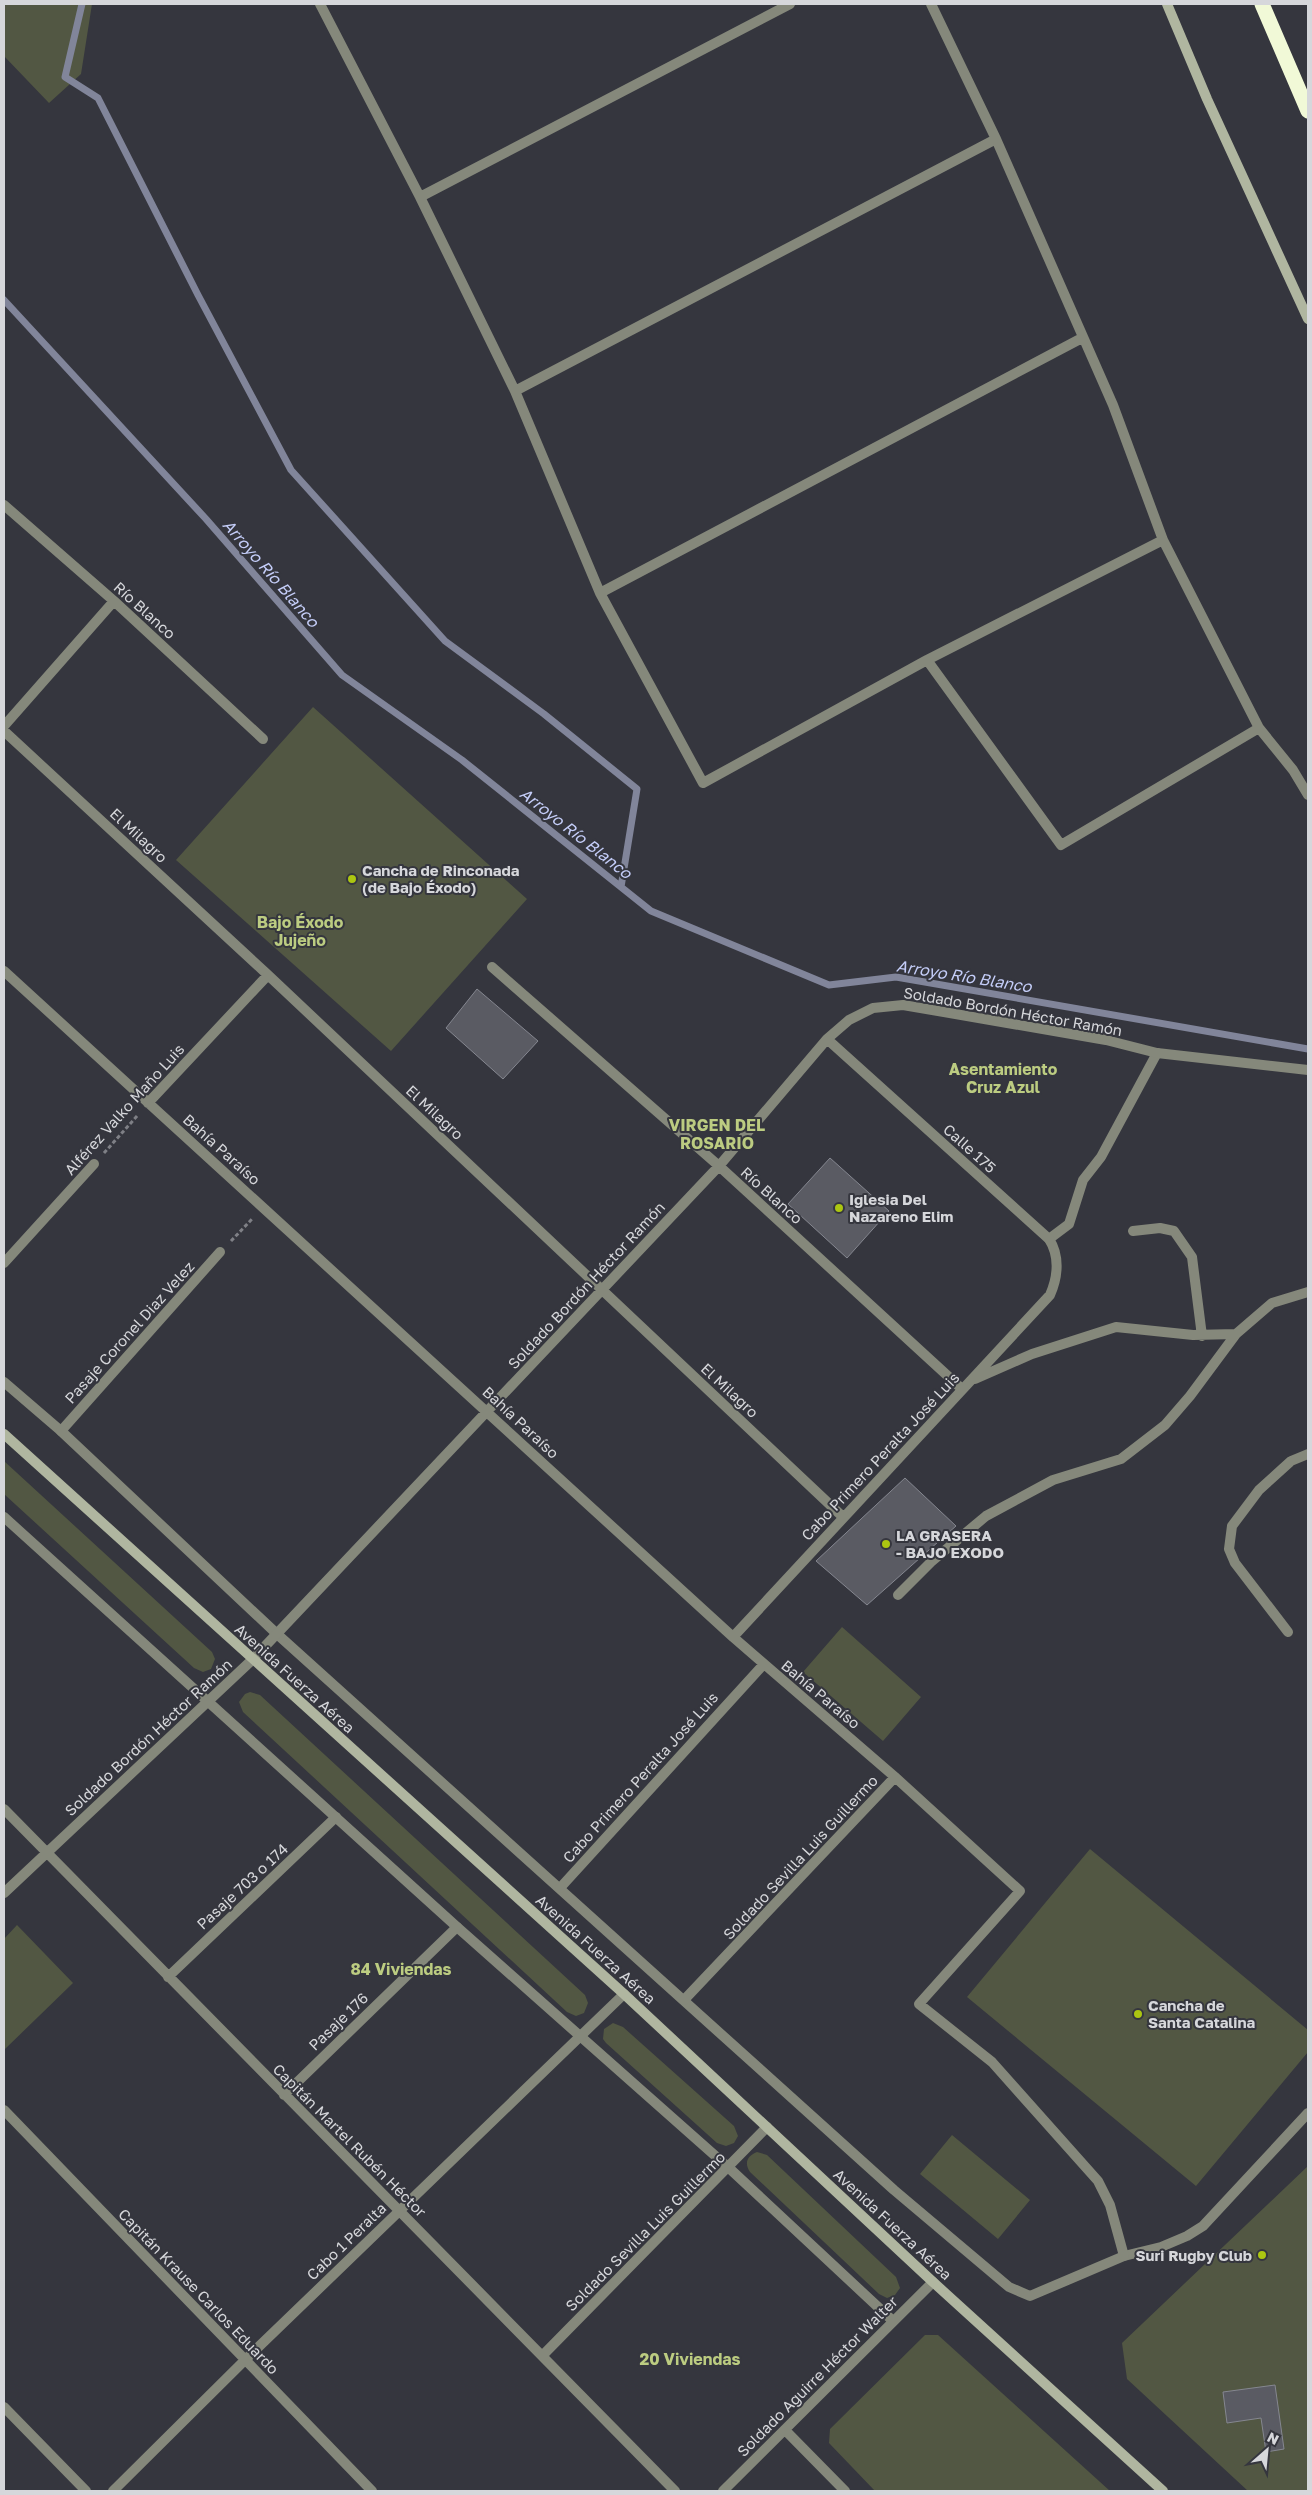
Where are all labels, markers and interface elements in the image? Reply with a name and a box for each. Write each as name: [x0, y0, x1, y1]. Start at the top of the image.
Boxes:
water label: Arroyo Río Blanco: [219, 515, 324, 632]
street label: Río Blanco: [110, 578, 180, 642]
water label: Arroyo Río Blanco: [516, 783, 637, 884]
street label: El Milagro: [107, 804, 171, 866]
place label: Cancha de Rinconada (de Bajo Éxodo): [362, 861, 520, 896]
marker: Cancha de Rinconada (de Bajo Éxodo): [346, 873, 358, 885]
district label: Bajo Éxodo Jujeño: [257, 912, 344, 950]
water label: Arroyo Río Blanco: [895, 955, 1034, 997]
street label: Soldado Bordón Héctor Ramón: [902, 983, 1124, 1039]
street label: Alférez Valko Maño Luis: [60, 1040, 188, 1178]
district label: Asentamiento Cruz Azul: [949, 1059, 1058, 1097]
street label: El Milagro: [403, 1081, 467, 1143]
street label: Bahía Paraíso: [180, 1110, 264, 1188]
district label: VIRGEN DEL ROSARIO: [669, 1115, 765, 1153]
street label: Calle 175: [940, 1120, 1000, 1176]
street label: Río Blanco: [737, 1163, 807, 1227]
place label: Iglesia Del Nazareno Elim: [849, 1190, 953, 1225]
street label: Soldado Bordón Héctor Ramón: [504, 1198, 668, 1372]
marker: Iglesia Del Nazareno Elim: [833, 1202, 845, 1214]
street label: Pasaje Coronel Diaz Velez: [61, 1257, 198, 1407]
street label: El Milagro: [698, 1359, 762, 1421]
street label: Cabo Primero Peralta José Luis: [797, 1368, 963, 1544]
street label: Bahía Paraíso: [479, 1382, 563, 1462]
place label: LA GRASERA - BAJO EXODO: [896, 1526, 1004, 1561]
marker: LA GRASERA - BAJO EXODO: [880, 1538, 892, 1550]
street label: Avenida Fuerza Aérea: [231, 1620, 359, 1736]
street label: Soldado Bordón Héctor Ramón: [61, 1655, 235, 1819]
street label: Bahía Paraíso: [778, 1656, 864, 1732]
street label: Cabo Primero Peralta José Luis: [559, 1688, 721, 1866]
street label: Soldado Sevilla Luis Guillermo: [719, 1771, 881, 1943]
street label: Pasaje 703 o 174: [193, 1839, 291, 1933]
street label: Avenida Fuerza Aérea: [532, 1891, 660, 2007]
district label: 84 Viviendas: [350, 1959, 452, 1979]
street label: Pasaje 176: [305, 1988, 371, 2054]
place label: Cancha de Santa Catalina: [1148, 1996, 1256, 2031]
marker: Cancha de Santa Catalina: [1132, 2008, 1144, 2020]
street label: Capitán Martel Rubén Héctor: [270, 2060, 430, 2220]
street label: Soldado Sevilla Luis Guillermo: [562, 2148, 728, 2314]
street label: Avenida Fuerza Aérea: [830, 2165, 956, 2283]
street label: Cabo 1 Peralta: [303, 2199, 389, 2283]
street label: Capitán Krause Carlos Eduardo: [115, 2205, 283, 2377]
place label: Suri Rugby Club: [1135, 2246, 1252, 2264]
marker: Suri Rugby Club: [1256, 2249, 1268, 2261]
street label: Soldado Aguirre Héctor Walter: [733, 2292, 901, 2460]
district label: 20 Viviendas: [639, 2349, 741, 2369]
north arrow: [1242, 2425, 1292, 2475]
text: N: [1265, 2428, 1282, 2448]

